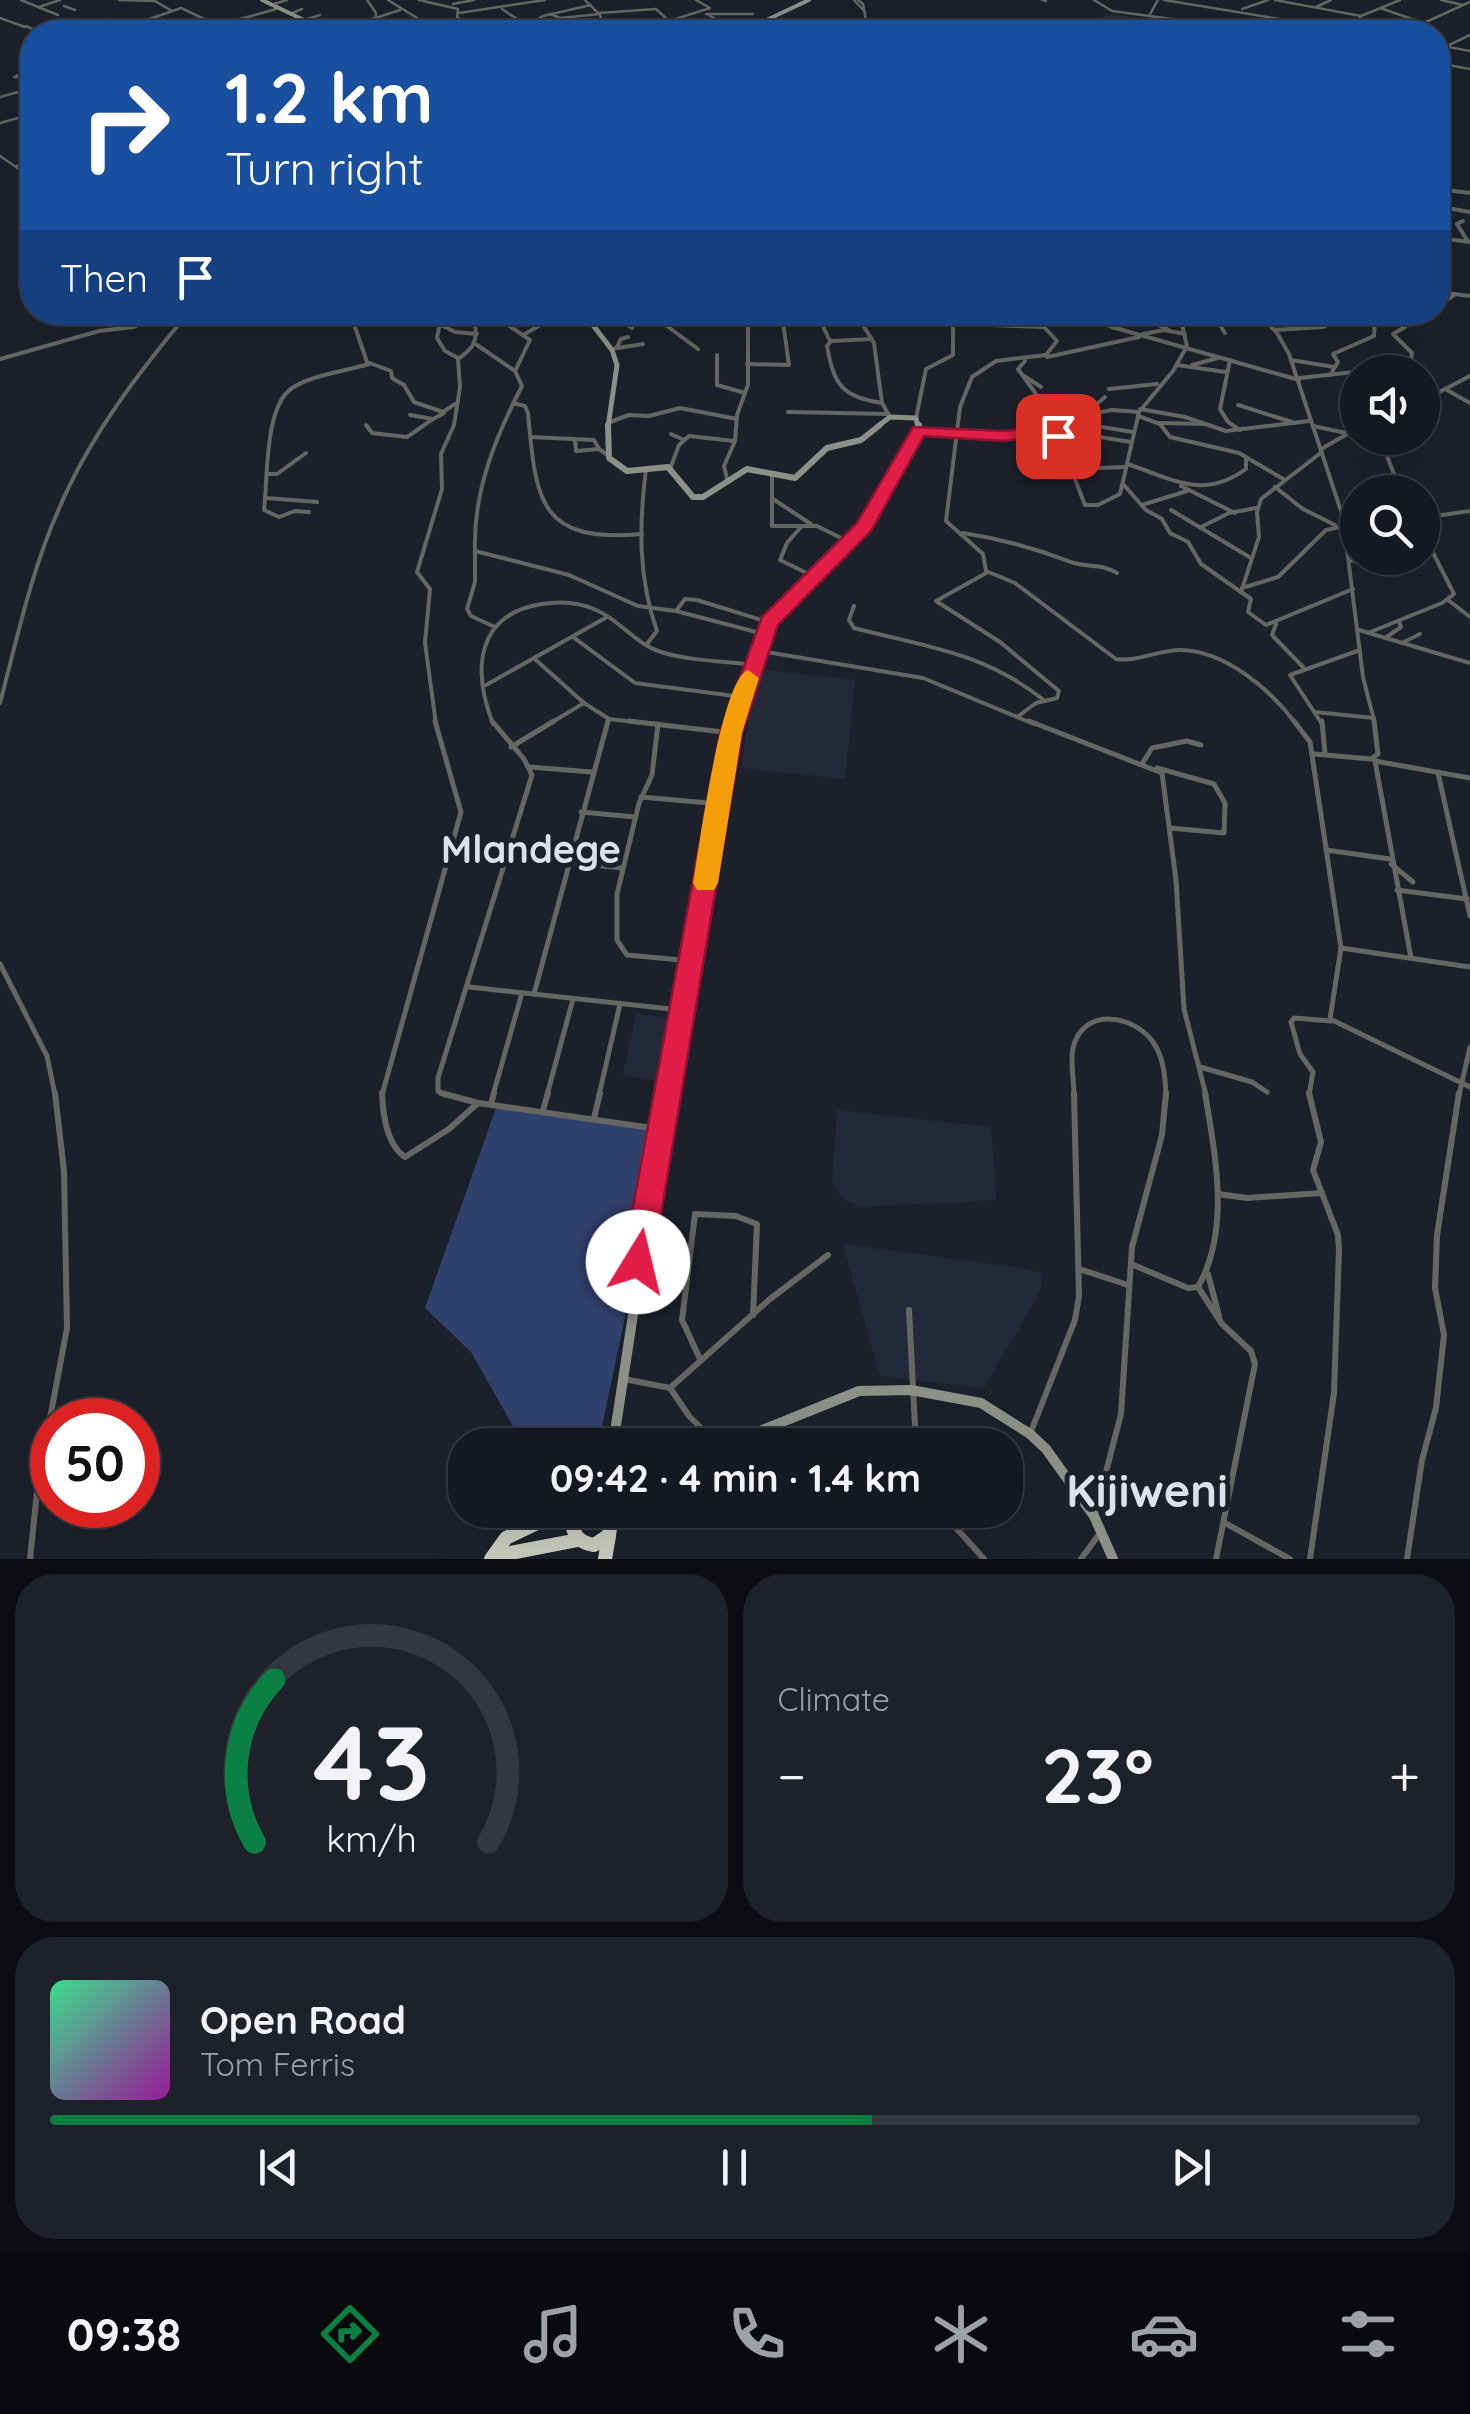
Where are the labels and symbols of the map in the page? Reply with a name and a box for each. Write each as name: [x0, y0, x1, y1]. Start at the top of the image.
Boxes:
pin: [1016, 394, 1101, 479]
district label: Mlandege: [441, 825, 621, 873]
position arrow: [586, 1210, 690, 1314]
speed limit sign: 50: [30, 1398, 160, 1528]
district label: Kijiweni: [1066, 1462, 1228, 1518]

